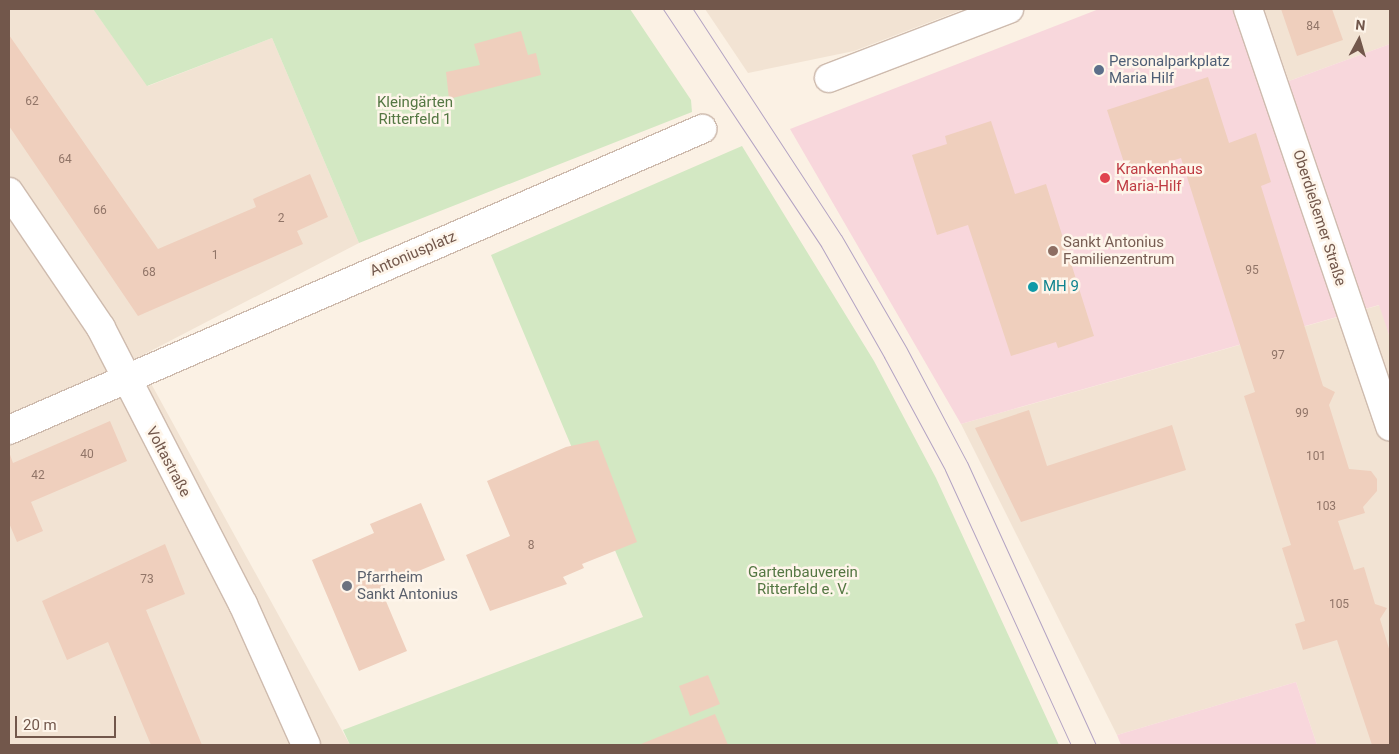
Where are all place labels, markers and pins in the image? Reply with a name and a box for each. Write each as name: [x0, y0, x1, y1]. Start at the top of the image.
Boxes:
place label: Personalparkplatz Maria Hilf: [1109, 52, 1230, 87]
marker: Personalparkplatz Maria Hilf: [1093, 64, 1105, 76]
place label: Krankenhaus Maria-Hilf: [1116, 160, 1203, 195]
marker: Krankenhaus Maria-Hilf: [1098, 171, 1112, 185]
place label: Sankt Antonius Familienzentrum: [1063, 233, 1175, 268]
marker: Sankt Antonius Familienzentrum: [1047, 245, 1059, 257]
place label: MH 9: [1043, 278, 1079, 296]
marker: MH 9: [1027, 281, 1039, 293]
place label: Pfarrheim Sankt Antonius: [357, 568, 458, 603]
marker: Pfarrheim Sankt Antonius: [341, 580, 353, 592]

